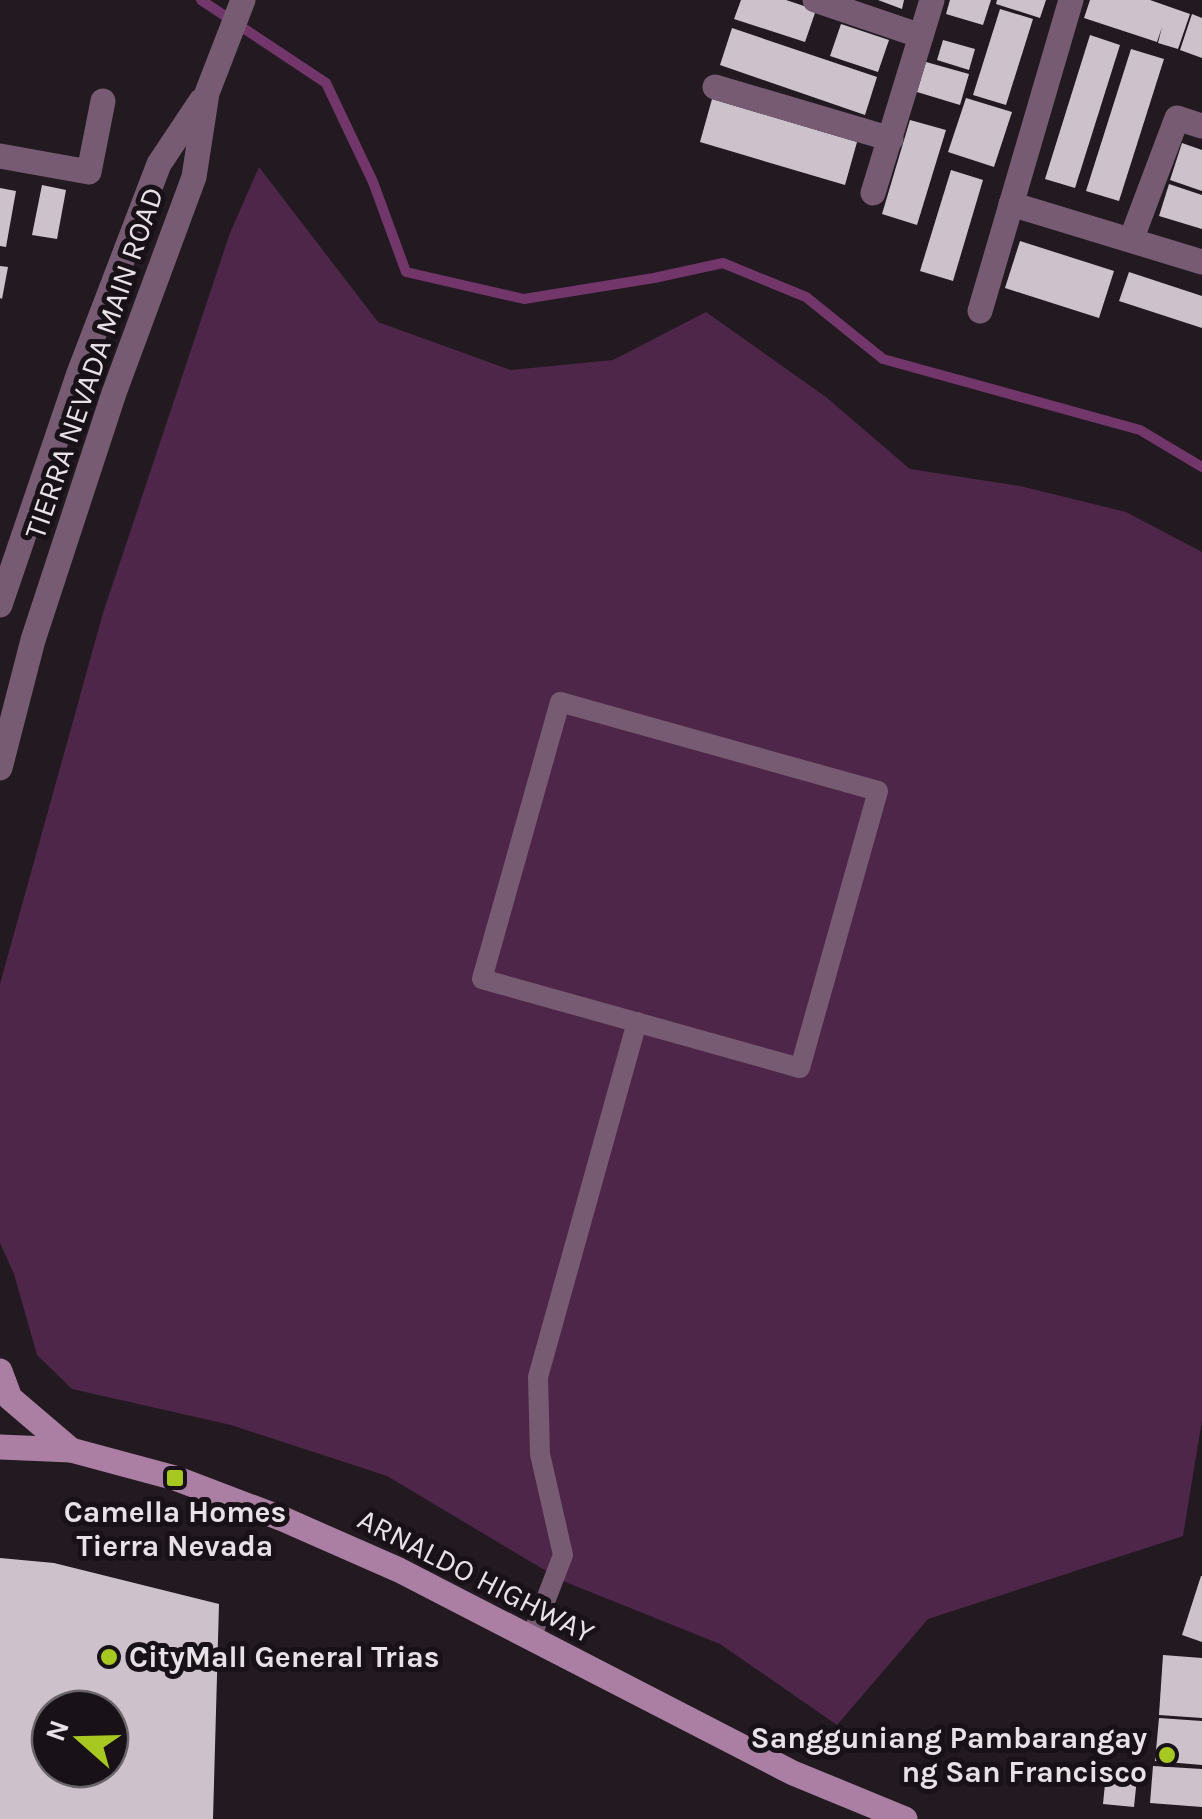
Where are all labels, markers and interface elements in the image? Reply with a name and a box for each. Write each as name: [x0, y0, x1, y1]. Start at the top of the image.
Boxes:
street label: TIERRA NEVADA MAIN ROAD: [17, 182, 171, 544]
marker: Camella Homes Tierra Nevada: [164, 1467, 186, 1489]
place label: Camella Homes Tierra Nevada: [64, 1494, 286, 1564]
street label: ARNALDO HIGHWAY: [352, 1501, 601, 1651]
place label: CityMall General Trias: [129, 1639, 440, 1675]
marker: CityMall General Trias: [98, 1646, 120, 1668]
north arrow: [30, 1689, 130, 1789]
text: N: [38, 1716, 76, 1746]
place label: Sangguniang Pambarangay ng San Francisco: [751, 1720, 1147, 1790]
marker: Sangguniang Pambarangay ng San Francisco: [1156, 1744, 1178, 1766]

